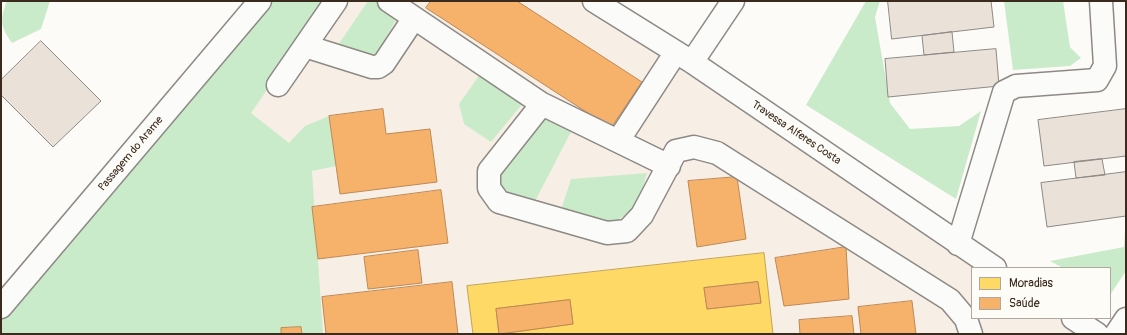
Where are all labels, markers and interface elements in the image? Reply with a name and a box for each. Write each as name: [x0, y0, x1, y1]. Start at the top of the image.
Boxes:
street label: Travessa Alferes Costa: [749, 98, 843, 168]
street label: Passagem do Arame: [96, 114, 166, 194]
legend: [971, 267, 1111, 319]
text: Moradias: [1009, 276, 1053, 291]
text: Saúde: [1009, 296, 1040, 311]

